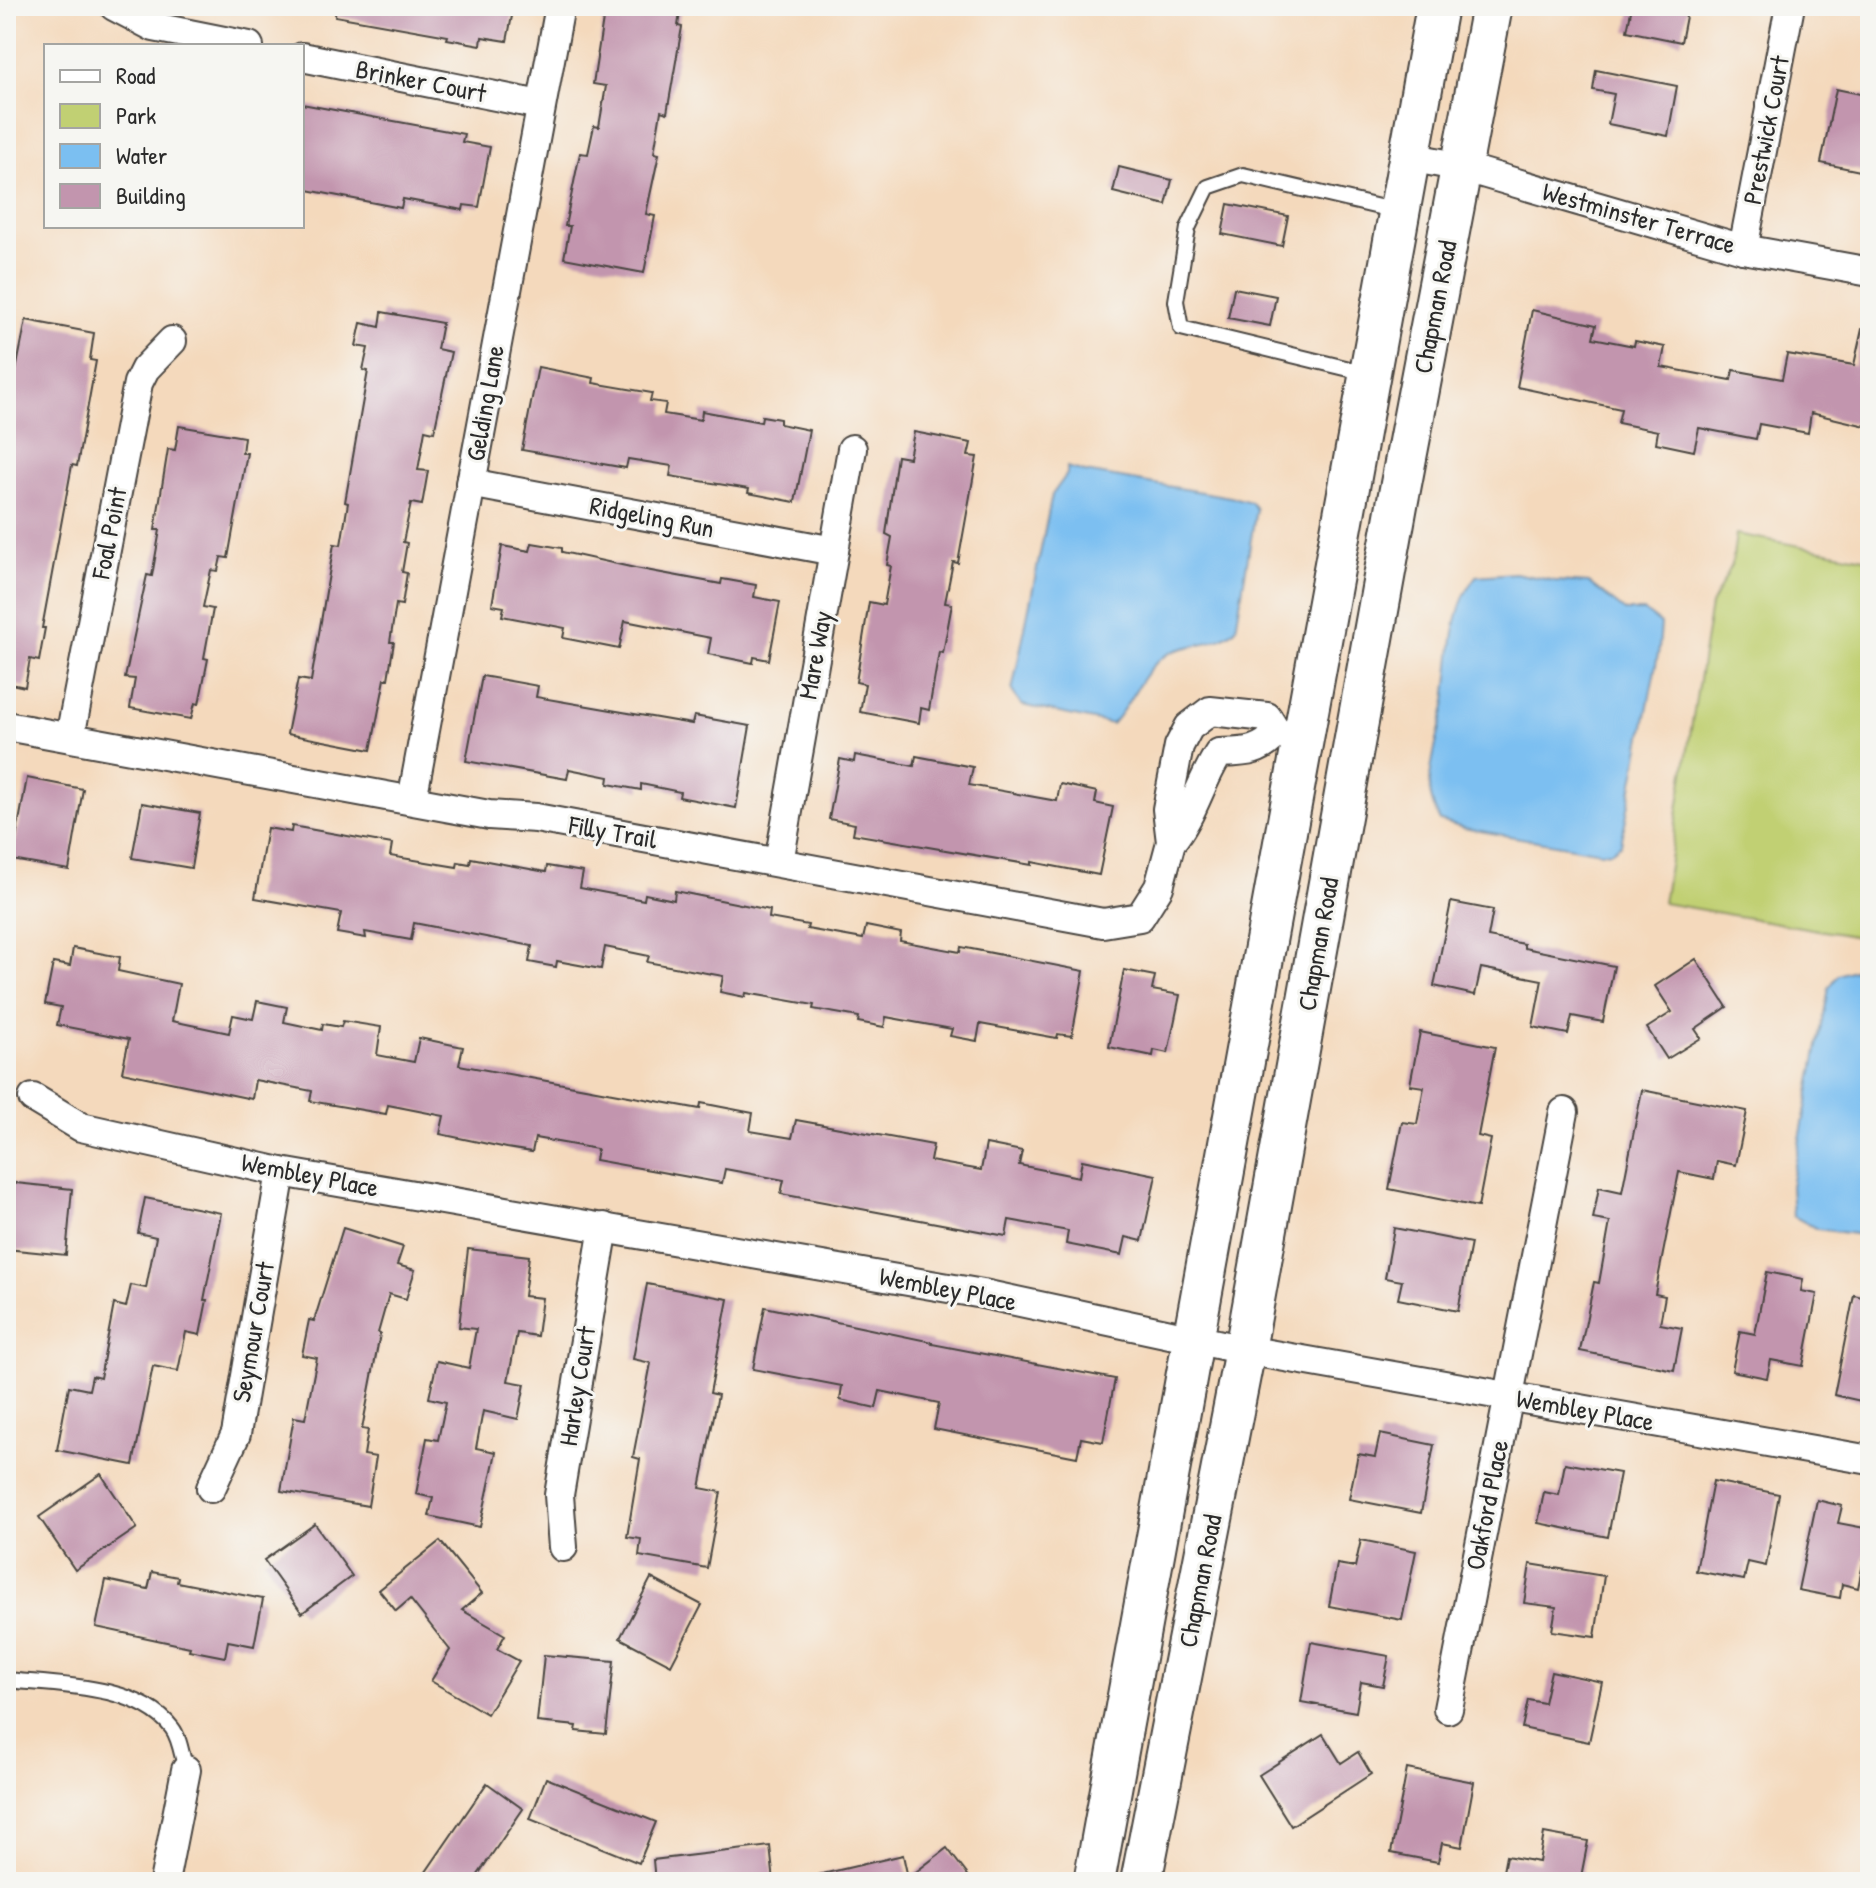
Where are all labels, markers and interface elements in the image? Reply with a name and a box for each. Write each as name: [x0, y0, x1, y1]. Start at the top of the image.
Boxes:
legend: [44, 44, 304, 228]
street label: Brinker Court: [353, 51, 490, 110]
street label: Prestwick Court: [1734, 52, 1797, 207]
text: Road: [116, 59, 155, 91]
text: Park: [116, 99, 156, 131]
text: Water: [116, 139, 167, 171]
street label: Westminster Terrace: [1539, 173, 1740, 262]
text: Building: [116, 179, 186, 211]
street label: Chapman Road: [1404, 237, 1465, 376]
street label: Gelding Lane: [457, 342, 512, 464]
street label: Foal Point: [82, 483, 135, 583]
street label: Ridgeling Run: [587, 487, 717, 546]
street label: Mare Way: [790, 608, 839, 702]
street label: Filly Trail: [565, 806, 660, 856]
street label: Chapman Road: [1289, 875, 1346, 1013]
street label: Wembley Place: [239, 1144, 382, 1205]
street label: Seymour Court: [223, 1258, 282, 1405]
street label: Wembley Place: [877, 1258, 1020, 1319]
street label: Harley Court: [550, 1323, 603, 1448]
street label: Wembley Place: [1514, 1380, 1657, 1439]
street label: Oakford Place: [1457, 1437, 1516, 1573]
street label: Chapman Road: [1169, 1511, 1230, 1650]

